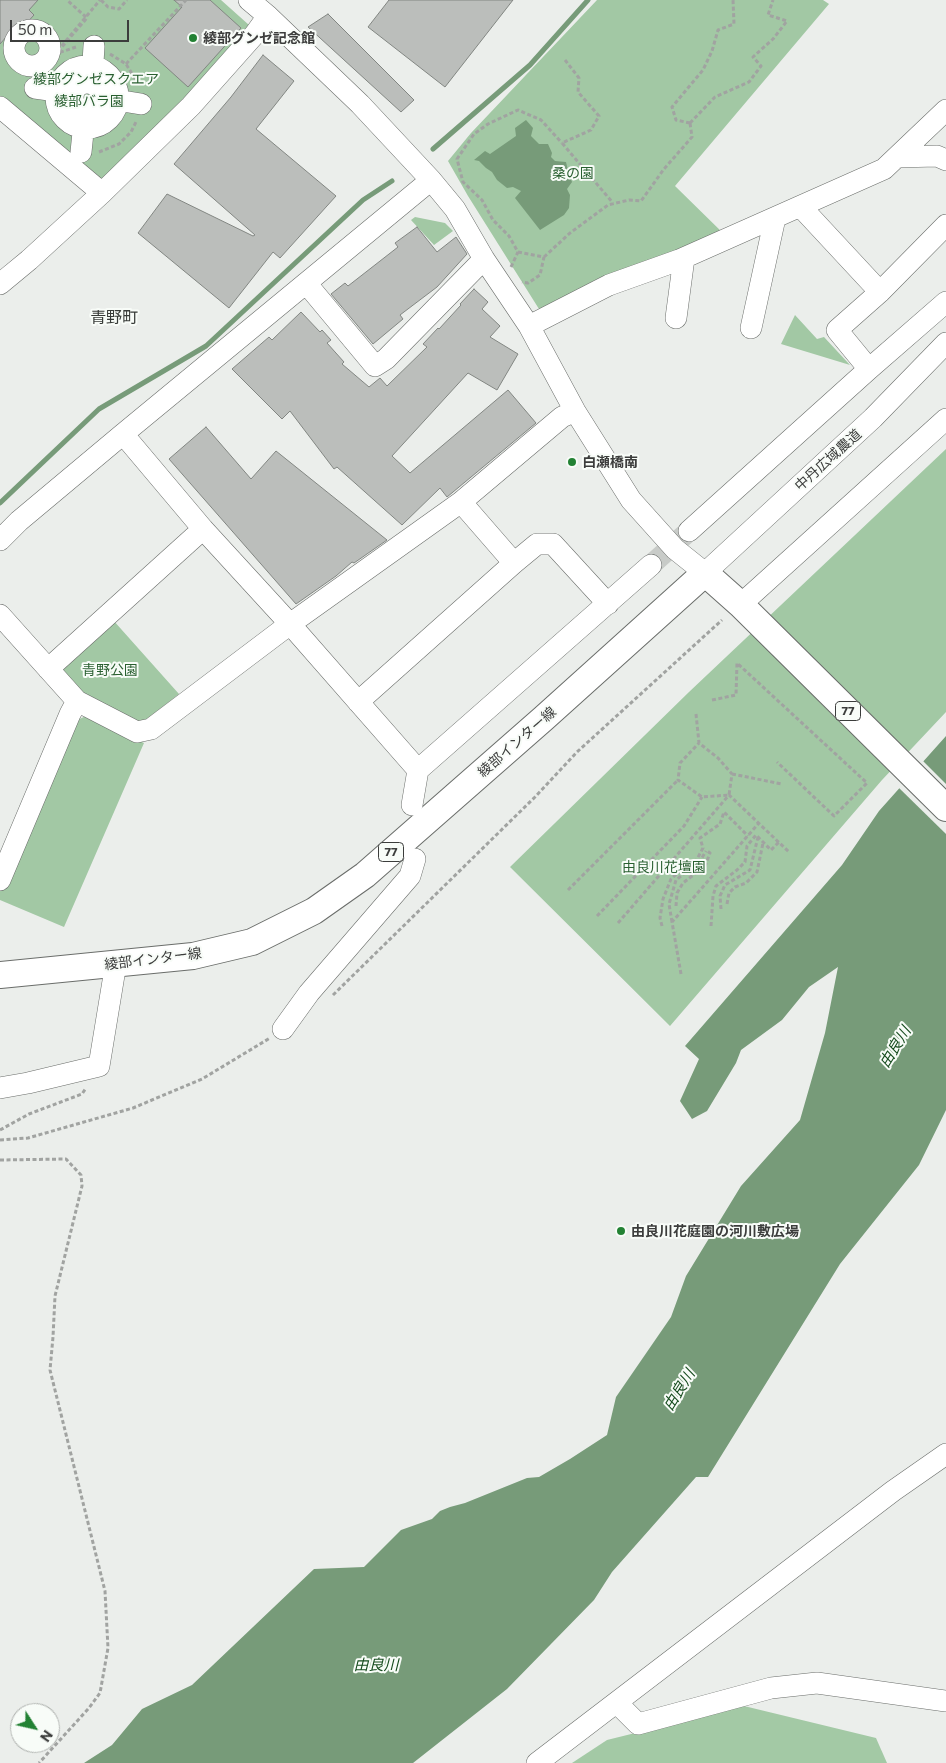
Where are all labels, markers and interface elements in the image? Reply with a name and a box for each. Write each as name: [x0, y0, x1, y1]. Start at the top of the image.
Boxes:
scale bar: [12, 10, 131, 42]
text: 50 m: [18, 20, 52, 38]
place label: 綾部グンゼ記念館: [203, 30, 315, 46]
marker: 綾部グンゼ記念館: [187, 32, 199, 44]
park label: 綾部グンゼスクエア: [33, 71, 159, 87]
park label: 綾部バラ園: [54, 93, 124, 109]
park label: 桑の園: [552, 165, 594, 181]
district label: 青野町: [90, 308, 138, 328]
street label: 中丹広域農道: [791, 426, 865, 494]
place label: 白瀬橋南: [582, 454, 638, 470]
marker: 白瀬橋南: [566, 456, 578, 468]
park label: 青野公園: [82, 662, 138, 678]
road number: 77: [836, 701, 860, 720]
street label: 綾部インター線: [475, 704, 559, 780]
road number: 77: [378, 842, 404, 862]
park label: 由良川花壇園: [622, 859, 706, 875]
street label: 綾部インター線: [103, 945, 203, 973]
water label: 由良川: [875, 1023, 915, 1071]
place label: 由良川花庭園の河川敷広場: [631, 1223, 799, 1239]
marker: 由良川花庭園の河川敷広場: [615, 1225, 627, 1237]
water label: 由良川: [659, 1366, 699, 1414]
water label: 由良川: [354, 1656, 398, 1674]
north arrow: [10, 1703, 60, 1753]
text: N: [37, 1727, 57, 1745]

